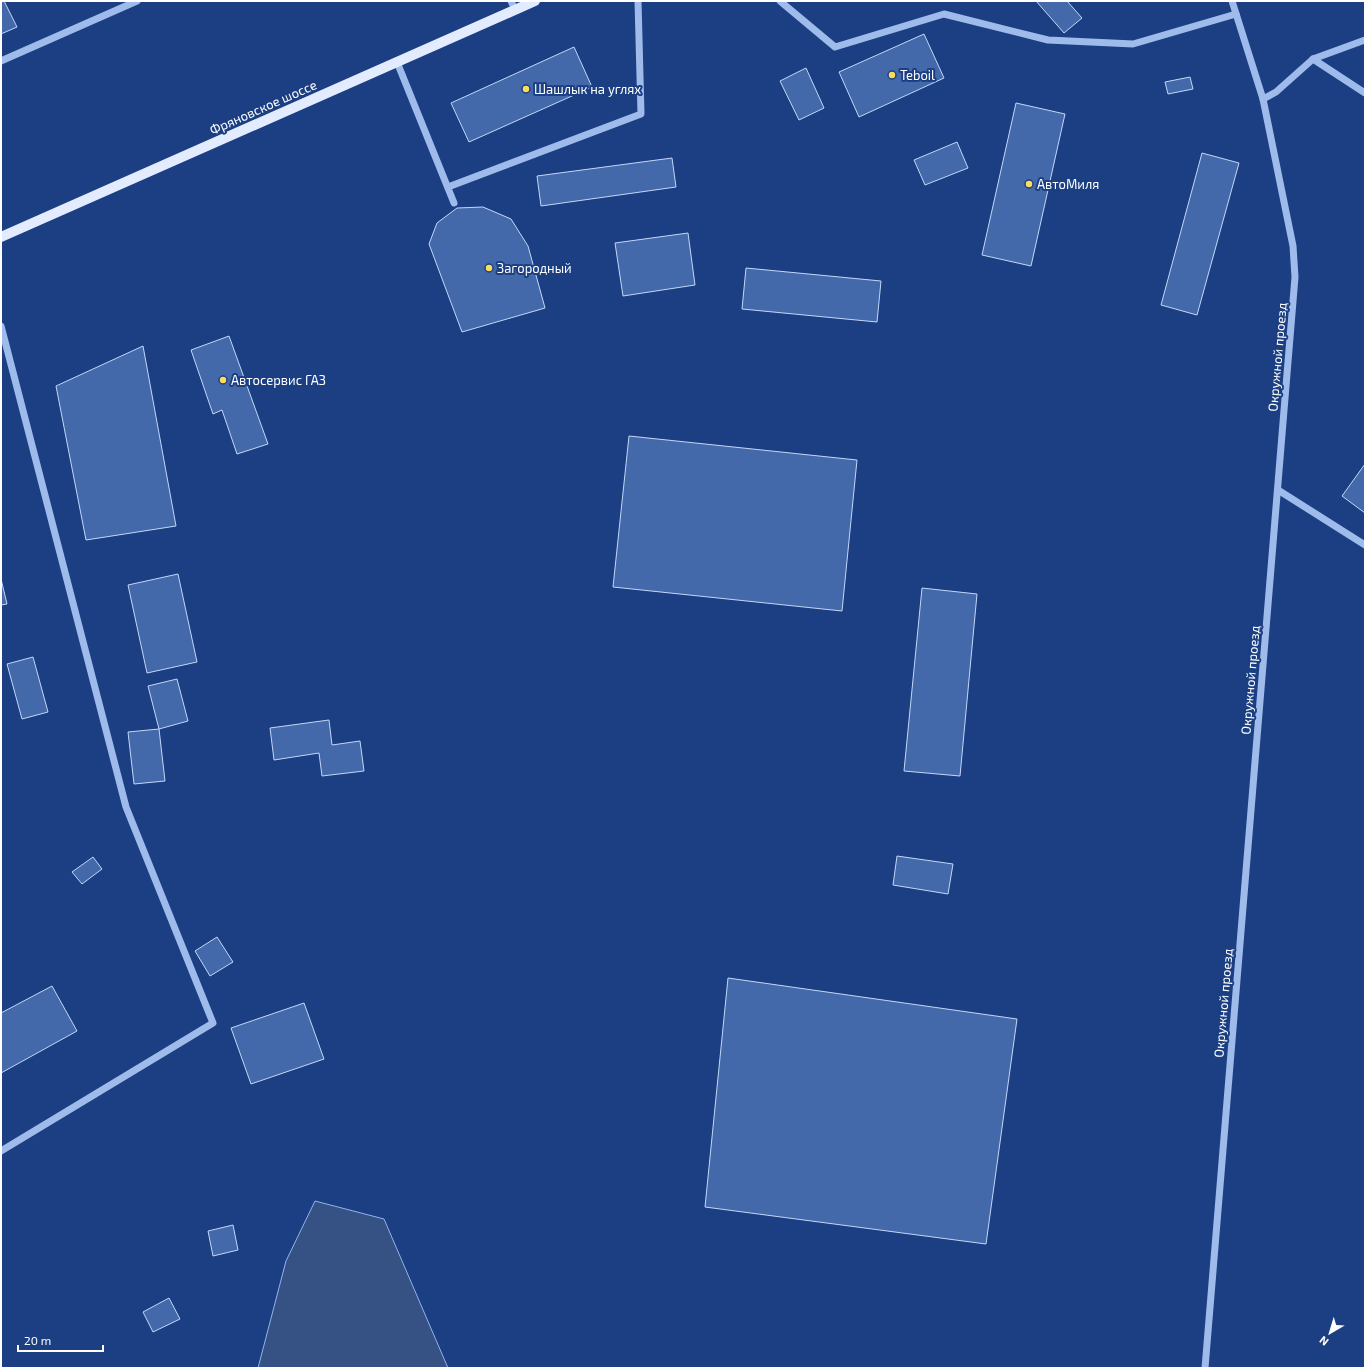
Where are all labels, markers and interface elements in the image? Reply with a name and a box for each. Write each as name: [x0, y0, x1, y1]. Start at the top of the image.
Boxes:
place label: Teboil: [900, 67, 935, 83]
marker: Teboil: [887, 70, 897, 80]
street label: Фряновское шоссе: [207, 76, 319, 138]
place label: Шашлык на углях: [534, 81, 641, 97]
marker: Шашлык на углях: [521, 84, 531, 94]
place label: АвтоМиля: [1037, 176, 1099, 192]
marker: АвтоМиля: [1024, 179, 1034, 189]
place label: Загородный: [497, 260, 572, 276]
marker: Загородный: [484, 263, 494, 273]
street label: Окружной проезд: [1264, 301, 1290, 412]
place label: Автосервис ГАЗ: [231, 372, 326, 388]
marker: Автосервис ГАЗ: [218, 375, 228, 385]
street label: Окружной проезд: [1237, 624, 1263, 735]
street label: Окружной проезд: [1210, 947, 1236, 1058]
north arrow: [1310, 1313, 1350, 1353]
scale bar: [18, 1327, 103, 1353]
text: 20 m: [24, 1333, 51, 1347]
text: N: [1316, 1334, 1331, 1349]

